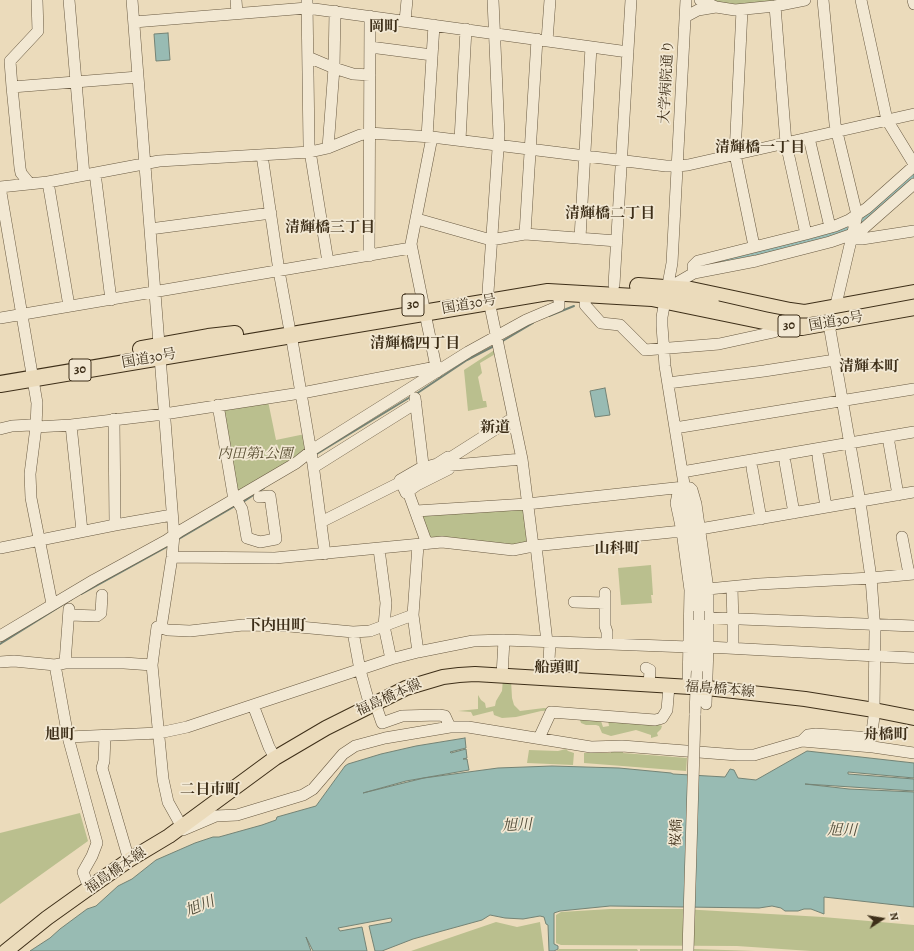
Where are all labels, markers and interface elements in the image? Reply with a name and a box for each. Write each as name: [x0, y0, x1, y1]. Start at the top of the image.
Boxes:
district label: 岡町: [369, 18, 399, 36]
street label: 大学病院通り: [656, 40, 678, 124]
district label: 清輝橋一丁目: [715, 139, 805, 157]
district label: 清輝橋二丁目: [565, 205, 655, 223]
district label: 清輝橋三丁目: [285, 219, 375, 237]
street label: 国道30号: [440, 292, 498, 318]
road number: 30: [402, 294, 424, 316]
street label: 国道30号: [807, 309, 865, 335]
road number: 30: [778, 315, 800, 337]
district label: 清輝橋四丁目: [370, 335, 460, 353]
street label: 国道30号: [120, 346, 178, 372]
district label: 清輝本町: [839, 358, 899, 376]
road number: 30: [69, 359, 91, 381]
district label: 新道: [480, 419, 510, 437]
park label: 内田第1公園: [218, 447, 292, 463]
district label: 山科町: [595, 540, 639, 558]
district label: 下内田町: [246, 617, 306, 635]
district label: 船頭町: [535, 659, 579, 677]
street label: 福島橋本線: [354, 676, 424, 720]
street label: 福島橋本線: [684, 679, 756, 701]
district label: 旭町: [45, 726, 75, 744]
district label: 舟橋町: [864, 726, 908, 744]
district label: 二日市町: [180, 781, 240, 799]
water label: 旭川: [502, 816, 532, 836]
street label: 桜橋: [668, 819, 686, 847]
water label: 旭川: [827, 822, 857, 840]
street label: 福島橋本線: [82, 844, 150, 898]
water label: 旭川: [183, 893, 217, 921]
north arrow: [862, 899, 902, 939]
text: N: [886, 911, 902, 922]

